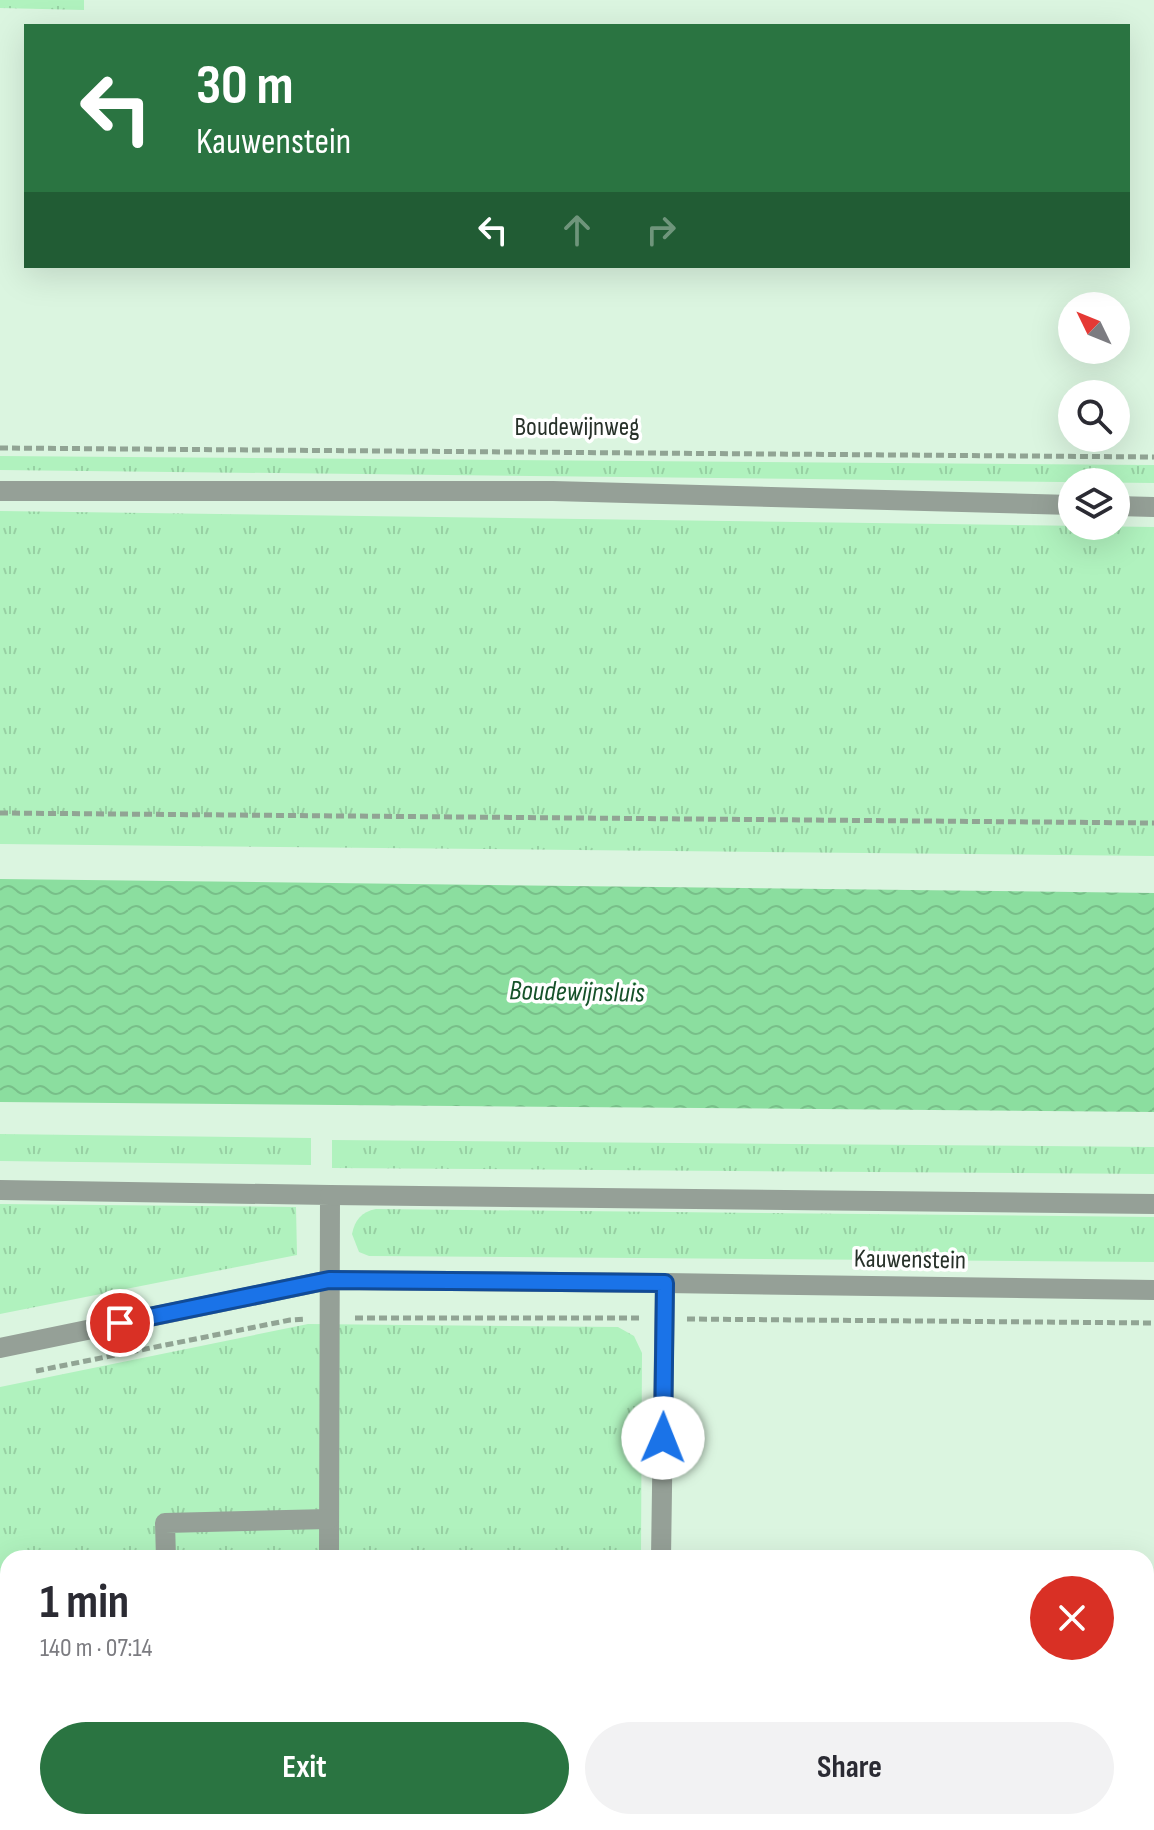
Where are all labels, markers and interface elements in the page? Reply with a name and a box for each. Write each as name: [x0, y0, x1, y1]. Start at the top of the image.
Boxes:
text: 30 m: [196, 53, 294, 120]
icon: left: [64, 56, 168, 160]
text: Kauwenstein: [196, 121, 351, 164]
icon: left: [471, 208, 515, 252]
icon: ahead: [555, 208, 599, 252]
icon: right: [639, 208, 683, 252]
north arrow: [1058, 292, 1130, 364]
map controls: [1058, 292, 1130, 540]
button: search: [1058, 380, 1130, 452]
street label: Boudewijnweg: [515, 412, 639, 443]
button: layers: [1058, 468, 1130, 540]
water label: Boudewijnsluis: [509, 974, 645, 1010]
street label: Kauwenstein: [854, 1244, 966, 1276]
pin: [86, 1289, 154, 1357]
icon: arrive: [98, 1301, 142, 1345]
position arrow: [621, 1396, 705, 1480]
text: 1 min: [40, 1574, 129, 1631]
button: close: [1030, 1576, 1114, 1660]
text: 140 m · 07:14: [40, 1633, 152, 1664]
button: Exit: [40, 1722, 569, 1814]
button: Share: [585, 1722, 1114, 1814]

